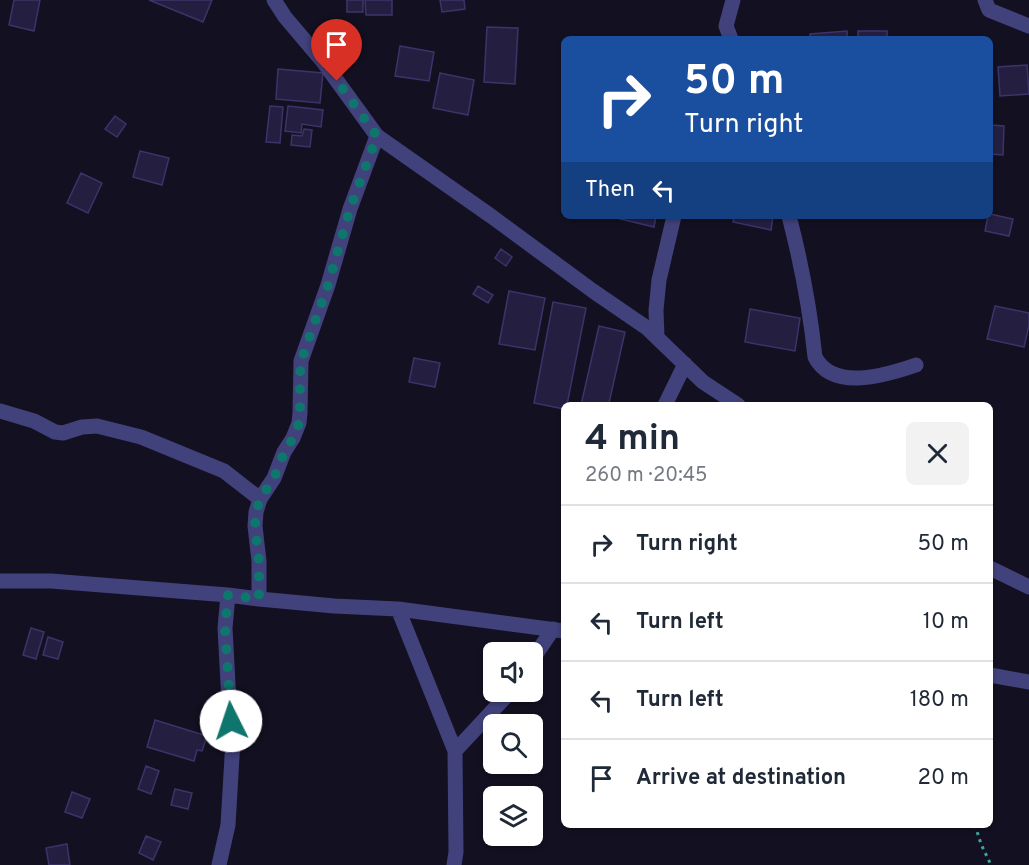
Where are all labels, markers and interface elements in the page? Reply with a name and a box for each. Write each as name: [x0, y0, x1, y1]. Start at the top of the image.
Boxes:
pin: [311, 19, 362, 81]
icon: arrive: [320, 28, 353, 61]
text: 50 m: [684, 56, 785, 109]
icon: right: [585, 60, 663, 138]
text: Turn right: [684, 108, 803, 142]
icon: left: [647, 174, 680, 207]
text: Then: [585, 177, 635, 204]
text: 4 min: [585, 417, 680, 463]
button: close: [906, 422, 969, 485]
text: 260 m · 20:45: [585, 463, 707, 489]
icon: right: [585, 528, 618, 561]
text: Turn right: [636, 531, 738, 558]
text: 50 m: [917, 531, 969, 558]
icon: left: [585, 606, 618, 639]
text: Turn left: [636, 609, 724, 636]
text: 10 m: [923, 609, 969, 636]
map controls: [483, 642, 543, 846]
button: sound: [483, 642, 543, 702]
icon: left: [585, 684, 618, 717]
text: Turn left: [636, 687, 724, 714]
text: 180 m: [910, 687, 969, 714]
position arrow: [199, 689, 263, 753]
button: search: [483, 714, 543, 774]
icon: arrive: [585, 762, 618, 795]
text: Arrive at destination: [636, 765, 846, 792]
text: 20 m: [918, 765, 969, 792]
button: layers: [483, 786, 543, 846]

